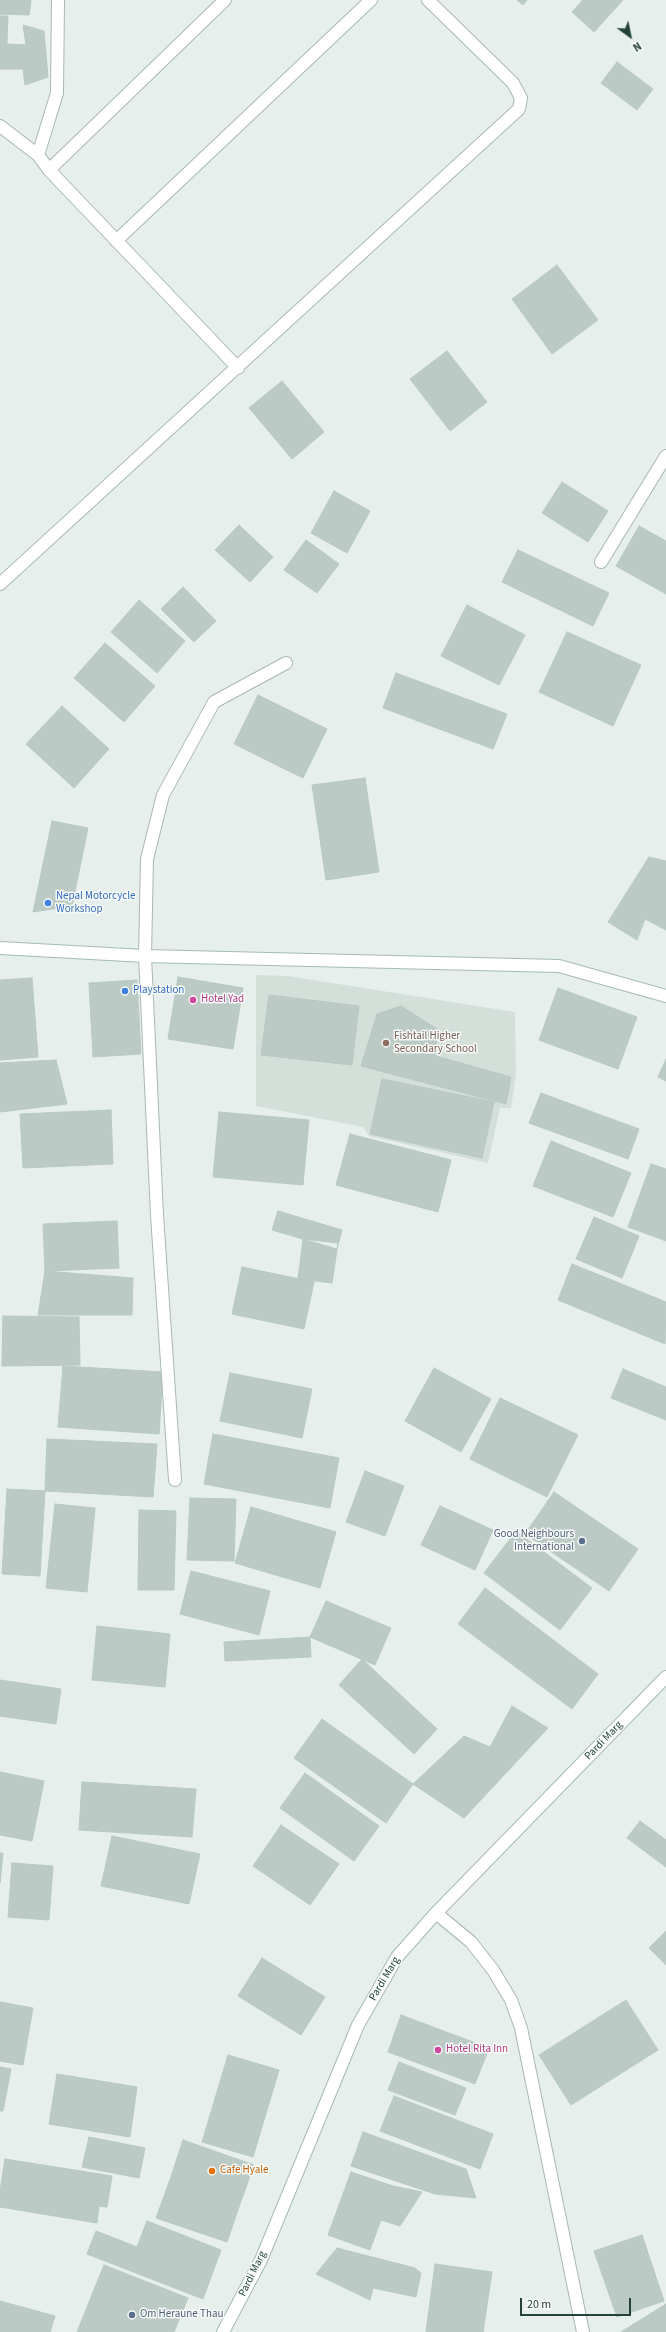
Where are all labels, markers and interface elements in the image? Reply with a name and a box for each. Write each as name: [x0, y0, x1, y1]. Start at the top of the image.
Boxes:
north arrow: [610, 16, 650, 56]
text: N: [630, 38, 644, 55]
place label: Nepal Motorcycle Workshop: [56, 890, 136, 916]
marker: Nepal Motorcycle Workshop: [43, 898, 53, 908]
place label: Playstation: [133, 984, 184, 998]
marker: Playstation: [120, 986, 130, 996]
place label: Hotel Yad: [201, 993, 244, 1007]
marker: Hotel Yad: [188, 995, 198, 1005]
place label: Fishtail Higher Secondary School: [394, 1030, 477, 1056]
marker: Fishtail Higher Secondary School: [381, 1038, 391, 1048]
place label: Good Neighbours International: [494, 1528, 574, 1554]
marker: Good Neighbours International: [577, 1536, 587, 1546]
street label: Pardi Marg: [582, 1719, 626, 1763]
street label: Pardi Marg: [367, 1955, 403, 2003]
place label: Hotel Rita Inn: [446, 2043, 508, 2057]
marker: Hotel Rita Inn: [433, 2045, 443, 2055]
place label: Cafe Hyale: [220, 2164, 268, 2178]
marker: Cafe Hyale: [207, 2166, 217, 2176]
street label: Pardi Marg: [236, 2249, 270, 2299]
scale bar: [522, 2290, 633, 2316]
text: 20 m: [527, 2296, 551, 2313]
place label: Om Heraune Thau: [140, 2308, 223, 2322]
marker: Om Heraune Thau: [127, 2310, 137, 2320]

